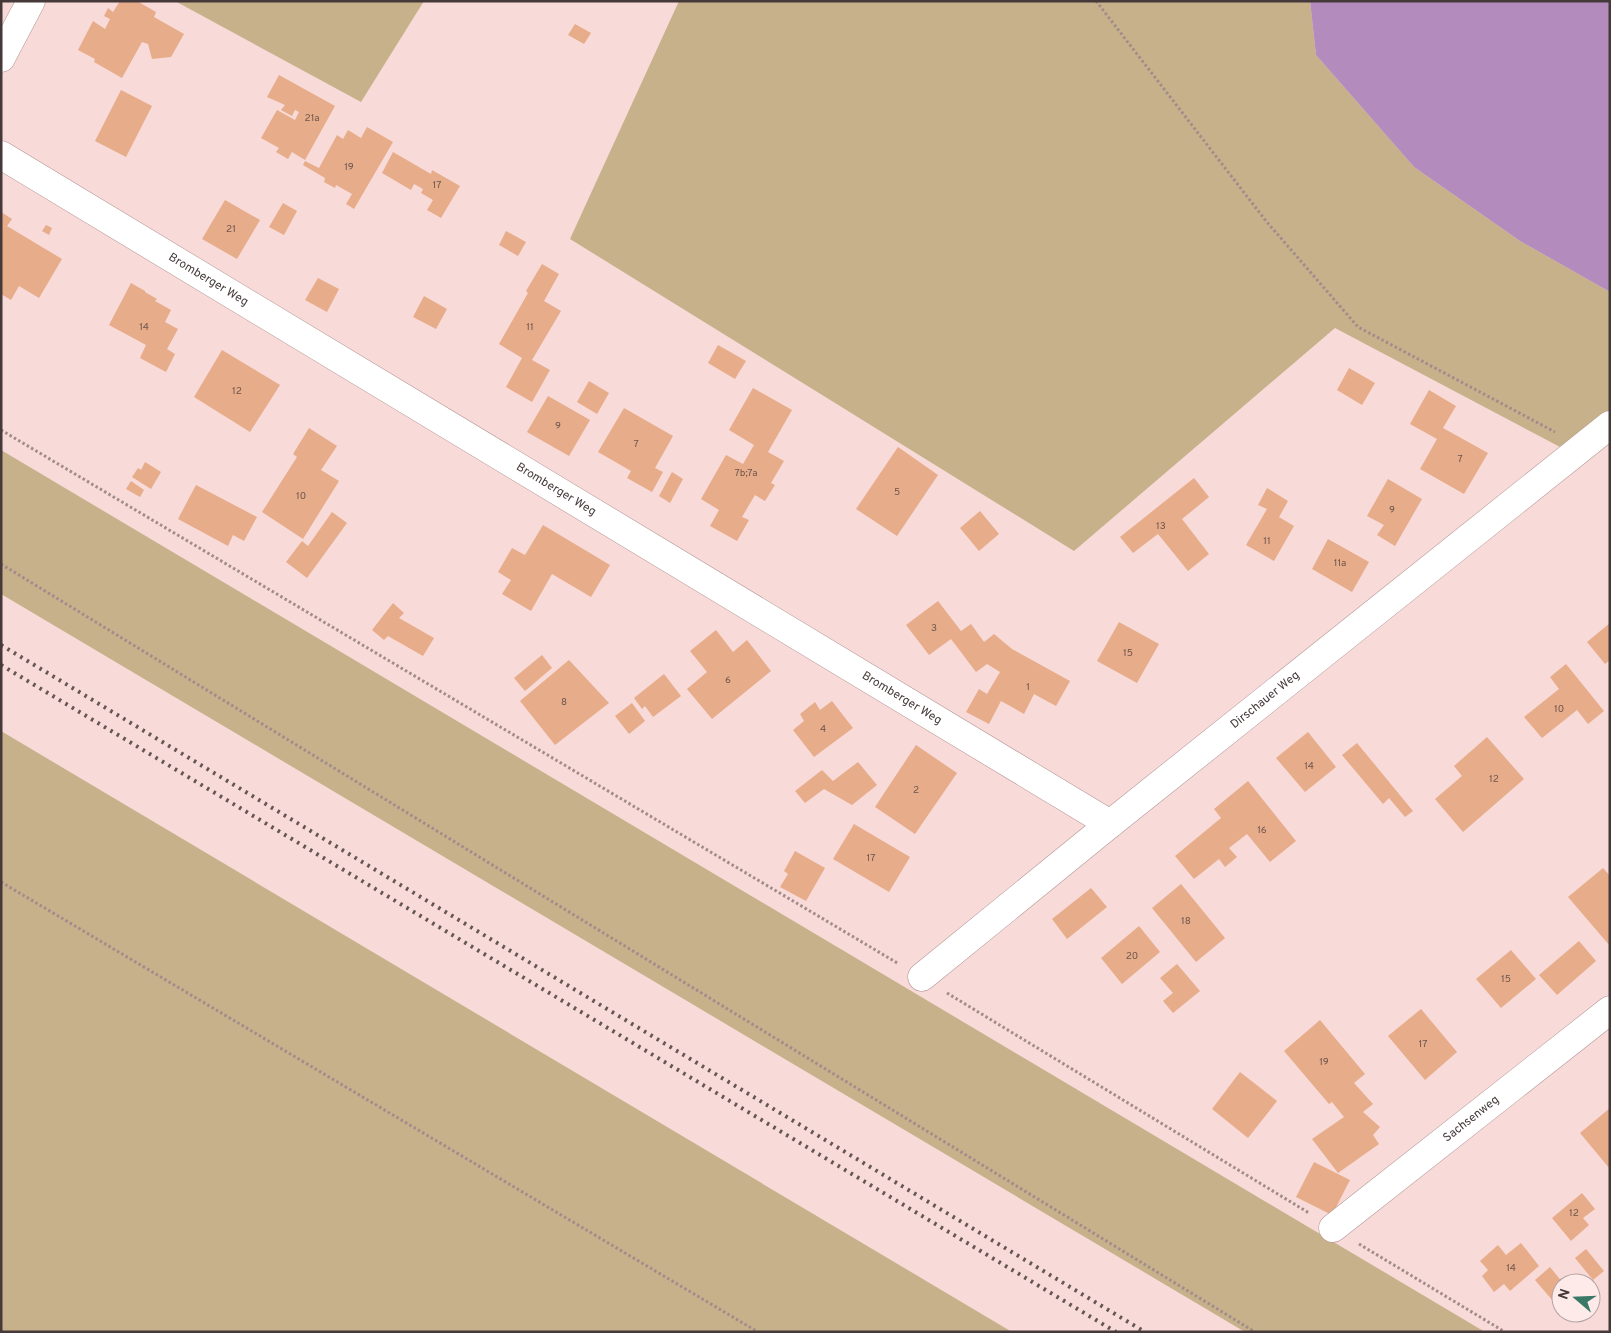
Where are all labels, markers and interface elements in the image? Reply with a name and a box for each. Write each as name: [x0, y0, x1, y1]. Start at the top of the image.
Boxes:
house number: 21a: [305, 112, 319, 125]
house number: 19: [344, 161, 354, 174]
house number: 17: [433, 179, 441, 192]
house number: 21: [226, 223, 236, 236]
street label: Bromberger Weg: [165, 250, 251, 310]
house number: 14: [139, 321, 149, 334]
house number: 11: [526, 321, 534, 334]
house number: 12: [232, 385, 242, 398]
house number: 9: [555, 420, 561, 433]
house number: 7: [633, 438, 639, 451]
house number: 7: [1457, 453, 1463, 466]
street label: Bromberger Weg: [513, 459, 599, 520]
house number: 7b;7a: [735, 467, 757, 480]
house number: 5: [894, 486, 900, 499]
house number: 10: [296, 490, 306, 503]
house number: 9: [1389, 504, 1395, 517]
house number: 13: [1156, 520, 1166, 533]
house number: 11: [1263, 535, 1271, 548]
house number: 11a: [1334, 557, 1346, 570]
house number: 3: [931, 622, 937, 635]
house number: 15: [1123, 647, 1133, 660]
street label: Bromberger Weg: [859, 668, 945, 729]
street label: Dirschauer Weg: [1227, 668, 1303, 733]
house number: 6: [725, 674, 731, 687]
house number: 1: [1026, 681, 1030, 694]
house number: 8: [561, 696, 567, 709]
house number: 10: [1554, 703, 1564, 716]
house number: 4: [820, 723, 826, 736]
house number: 14: [1304, 760, 1314, 773]
house number: 12: [1489, 773, 1499, 786]
house number: 2: [913, 784, 919, 797]
house number: 16: [1257, 824, 1267, 837]
house number: 17: [867, 852, 875, 865]
house number: 18: [1181, 915, 1191, 928]
house number: 20: [1126, 950, 1138, 963]
house number: 15: [1501, 973, 1511, 986]
house number: 17: [1419, 1038, 1427, 1051]
house number: 19: [1319, 1056, 1329, 1069]
street label: Sachsenweg: [1440, 1092, 1503, 1146]
house number: 12: [1569, 1207, 1579, 1220]
house number: 14: [1506, 1262, 1516, 1275]
north arrow: [1551, 1273, 1601, 1323]
text: N: [1555, 1287, 1575, 1302]

